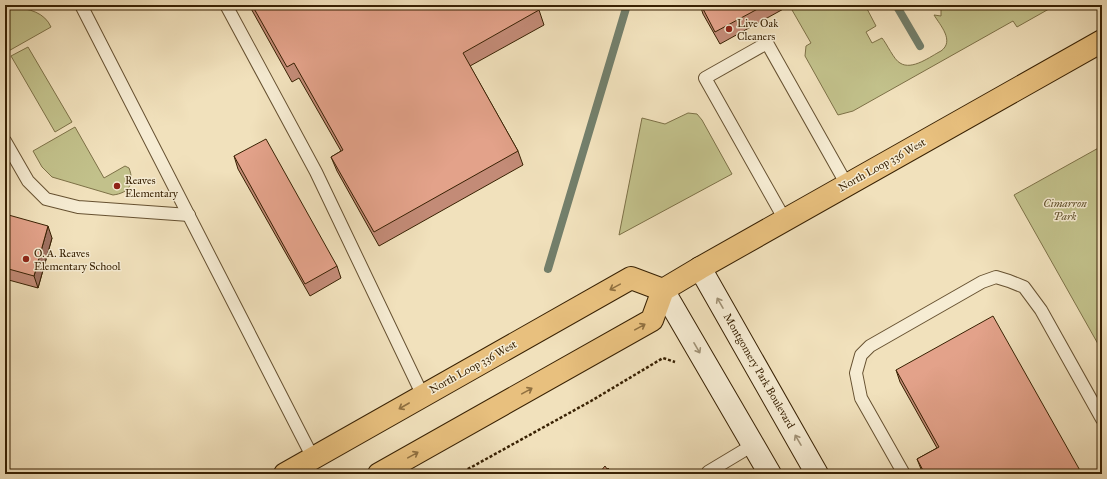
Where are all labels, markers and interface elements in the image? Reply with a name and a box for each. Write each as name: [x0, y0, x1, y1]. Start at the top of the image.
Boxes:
place label: Live Oak Cleaners: [737, 17, 779, 43]
marker: Live Oak Cleaners: [724, 24, 734, 34]
street label: North Loop 336 West: [836, 136, 928, 194]
place label: Reaves Elementary: [125, 174, 179, 200]
marker: Reaves Elementary: [112, 181, 122, 191]
park label: Cimarron Park: [1043, 197, 1087, 223]
place label: O. A. Reaves Elementary School: [34, 247, 121, 273]
marker: O. A. Reaves Elementary School: [21, 254, 31, 264]
one-way arrow: [609, 284, 621, 292]
one-way arrow: [716, 297, 724, 309]
street label: Montgomery Park Boulevard: [721, 311, 798, 431]
one-way arrow: [634, 323, 646, 331]
street label: North Loop 336 West: [427, 338, 519, 396]
one-way arrow: [694, 342, 702, 354]
one-way arrow: [521, 387, 533, 395]
one-way arrow: [398, 403, 410, 411]
one-way arrow: [794, 434, 802, 446]
one-way arrow: [407, 450, 419, 458]

